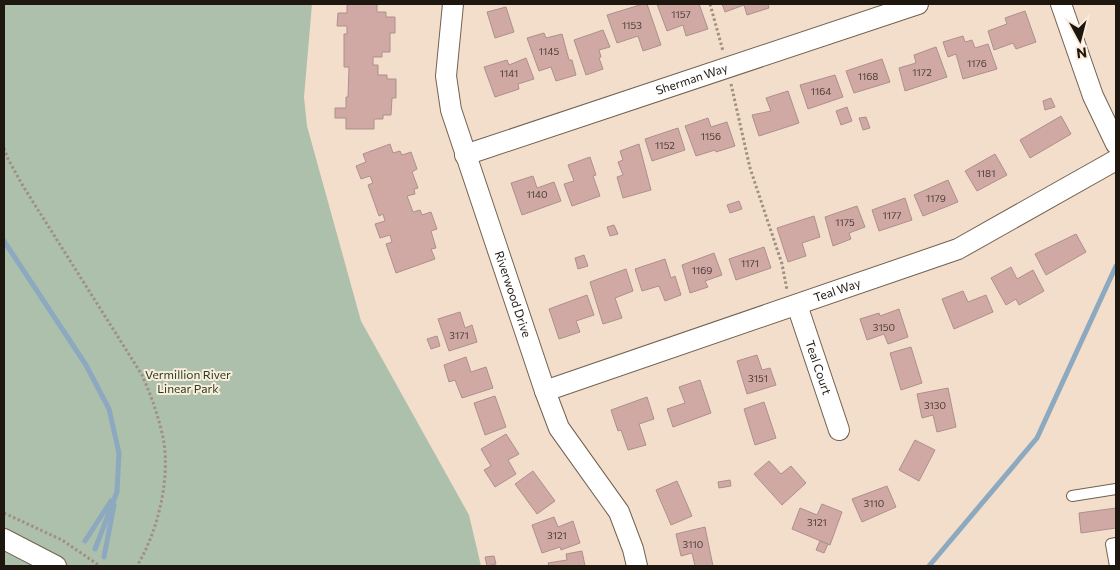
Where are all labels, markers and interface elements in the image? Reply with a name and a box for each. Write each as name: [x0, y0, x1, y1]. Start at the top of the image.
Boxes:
house number: 1157: [671, 8, 691, 20]
north arrow: [1055, 15, 1105, 65]
house number: 1153: [622, 19, 642, 31]
text: N: [1075, 44, 1088, 62]
house number: 1145: [539, 45, 559, 57]
house number: 1176: [967, 57, 987, 69]
street label: Sherman Way: [654, 60, 729, 97]
house number: 1172: [912, 66, 932, 78]
house number: 1141: [500, 67, 518, 79]
house number: 1168: [858, 70, 878, 82]
house number: 1164: [811, 85, 831, 97]
house number: 1156: [701, 130, 721, 142]
house number: 1152: [655, 139, 675, 151]
house number: 1181: [977, 167, 995, 179]
house number: 1140: [526, 188, 548, 200]
house number: 1179: [926, 192, 946, 204]
house number: 1177: [882, 209, 902, 221]
house number: 1175: [835, 216, 855, 228]
street label: Riverwood Drive: [493, 249, 535, 339]
house number: 1171: [741, 257, 759, 269]
house number: 1169: [692, 264, 712, 276]
street label: Teal Way: [812, 275, 862, 304]
house number: 3150: [873, 321, 895, 333]
house number: 3171: [449, 329, 469, 341]
street label: Teal Court: [803, 338, 835, 396]
park label: Vermillion River Linear Park: [145, 367, 231, 395]
house number: 3151: [748, 372, 768, 384]
house number: 3130: [924, 399, 946, 411]
house number: 3110: [864, 497, 884, 509]
house number: 3121: [807, 516, 827, 528]
house number: 3121: [547, 529, 567, 541]
house number: 3110: [683, 538, 703, 550]

